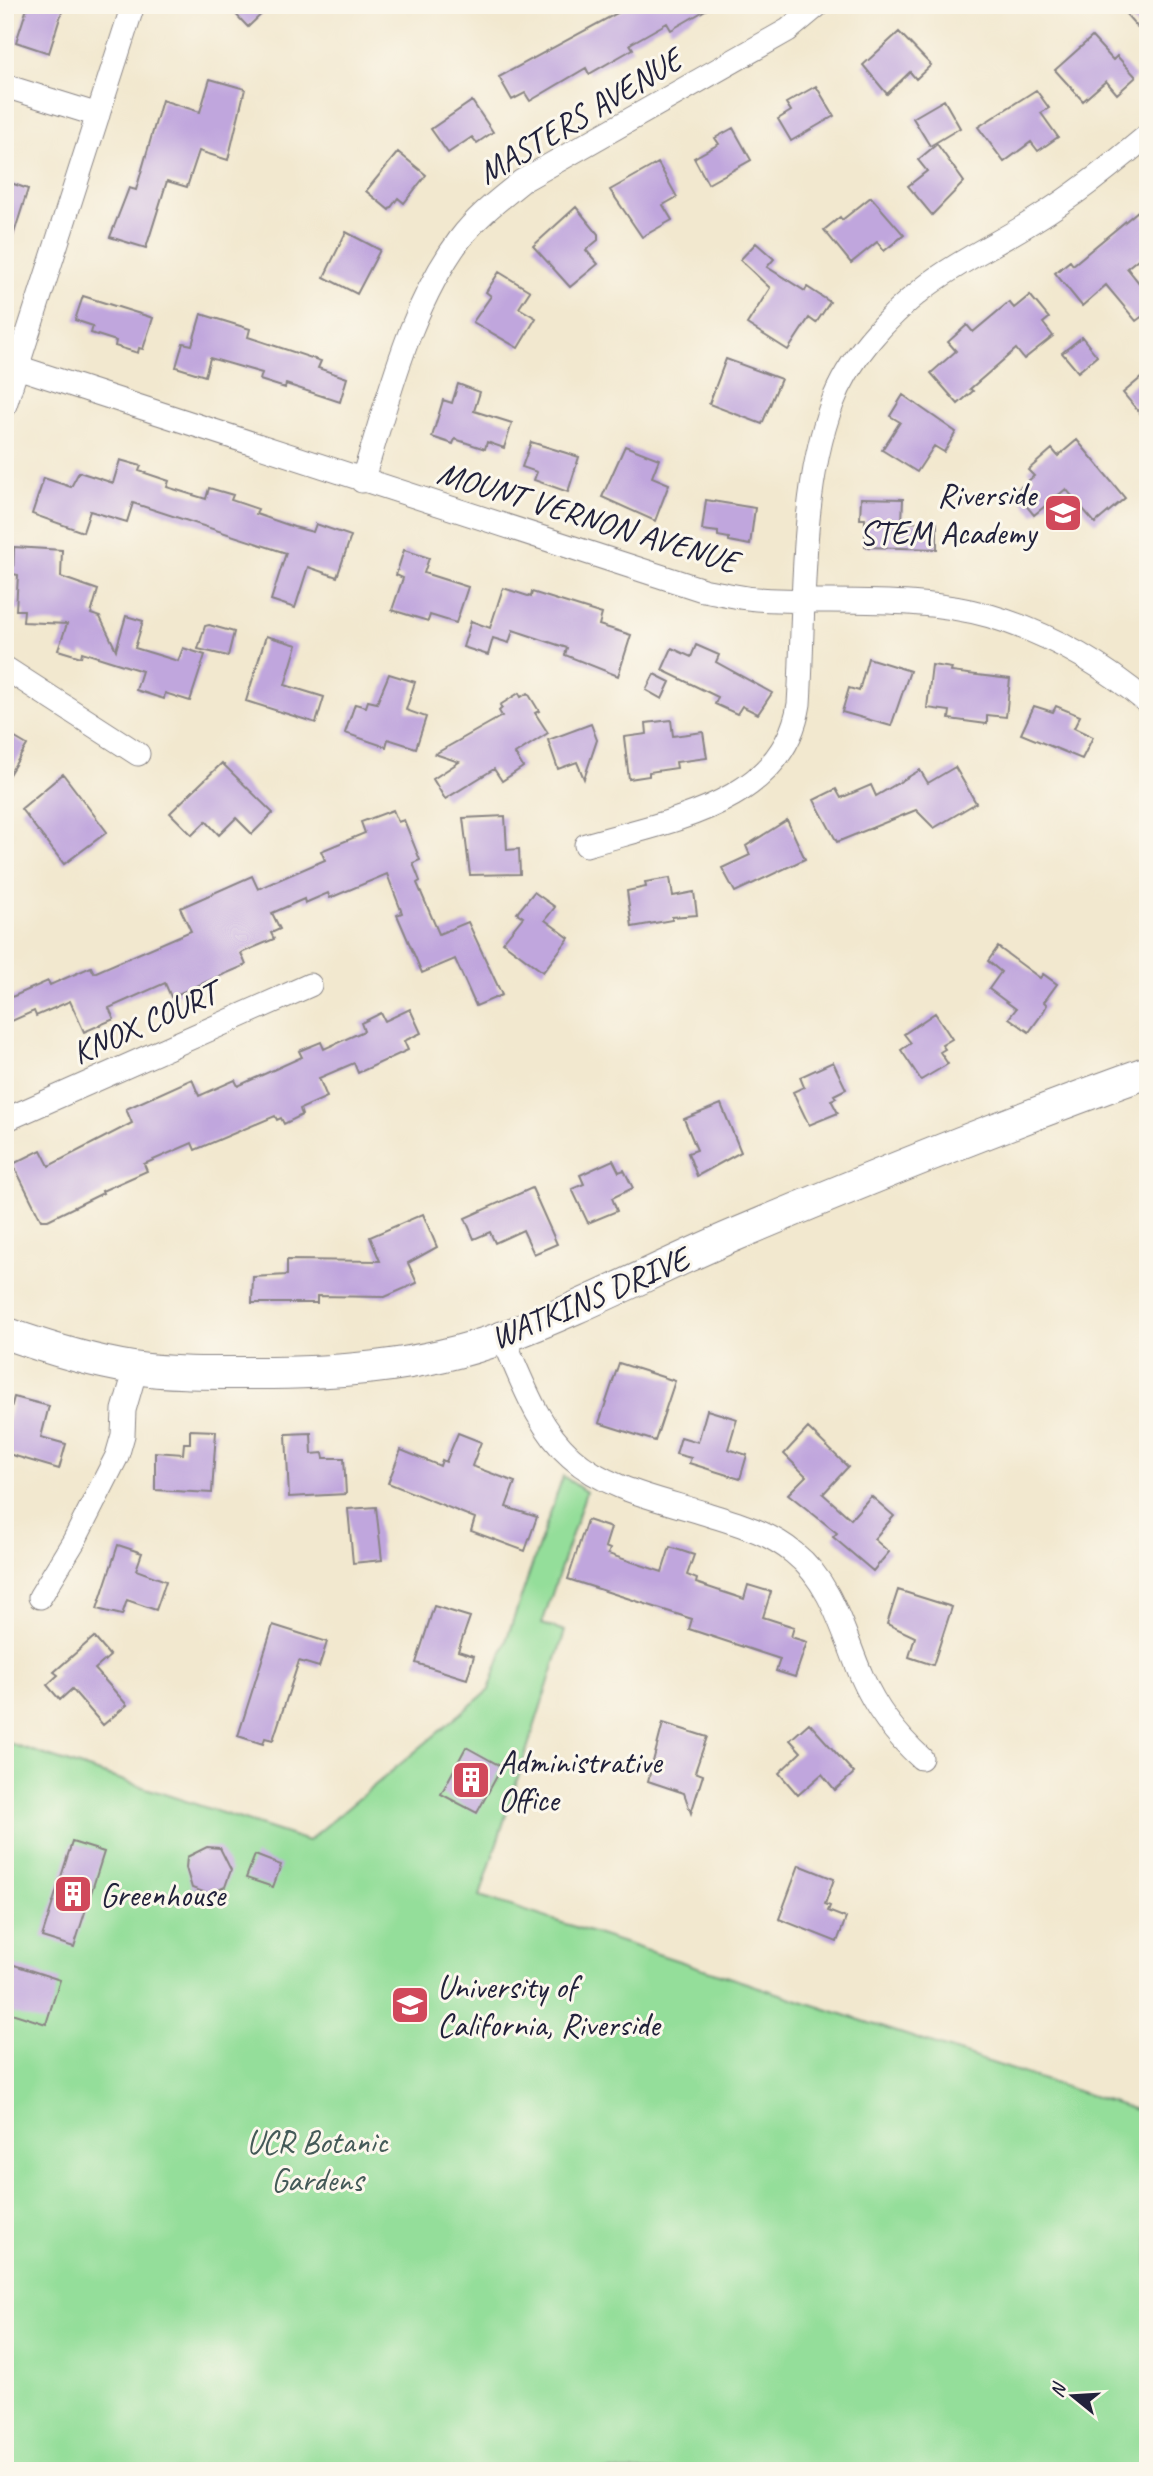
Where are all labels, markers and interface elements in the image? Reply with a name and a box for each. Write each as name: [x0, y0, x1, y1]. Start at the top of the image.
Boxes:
street label: MASTERS AVENUE: [470, 36, 693, 193]
street label: MOUNT VERNON AVENUE: [433, 451, 747, 584]
place label: Riverside STEM Academy: [859, 474, 1039, 554]
school or university icon: Riverside STEM Academy: [1042, 492, 1084, 534]
street label: KNOX COURT: [65, 969, 231, 1074]
street label: WATKINS DRIVE: [484, 1236, 699, 1358]
place label: Administrative Office: [498, 1741, 664, 1821]
building icon: Administrative Office: [450, 1759, 492, 1801]
building icon: Greenhouse: [52, 1873, 94, 1915]
place label: Greenhouse: [100, 1874, 227, 1916]
place label: University of California, Riverside: [437, 1966, 662, 2046]
school or university icon: University of California, Riverside: [389, 1984, 431, 2026]
park label: UCR Botanic Gardens: [246, 2121, 389, 2201]
north arrow: [1038, 2360, 1108, 2430]
text: N: [1045, 2379, 1072, 2400]

